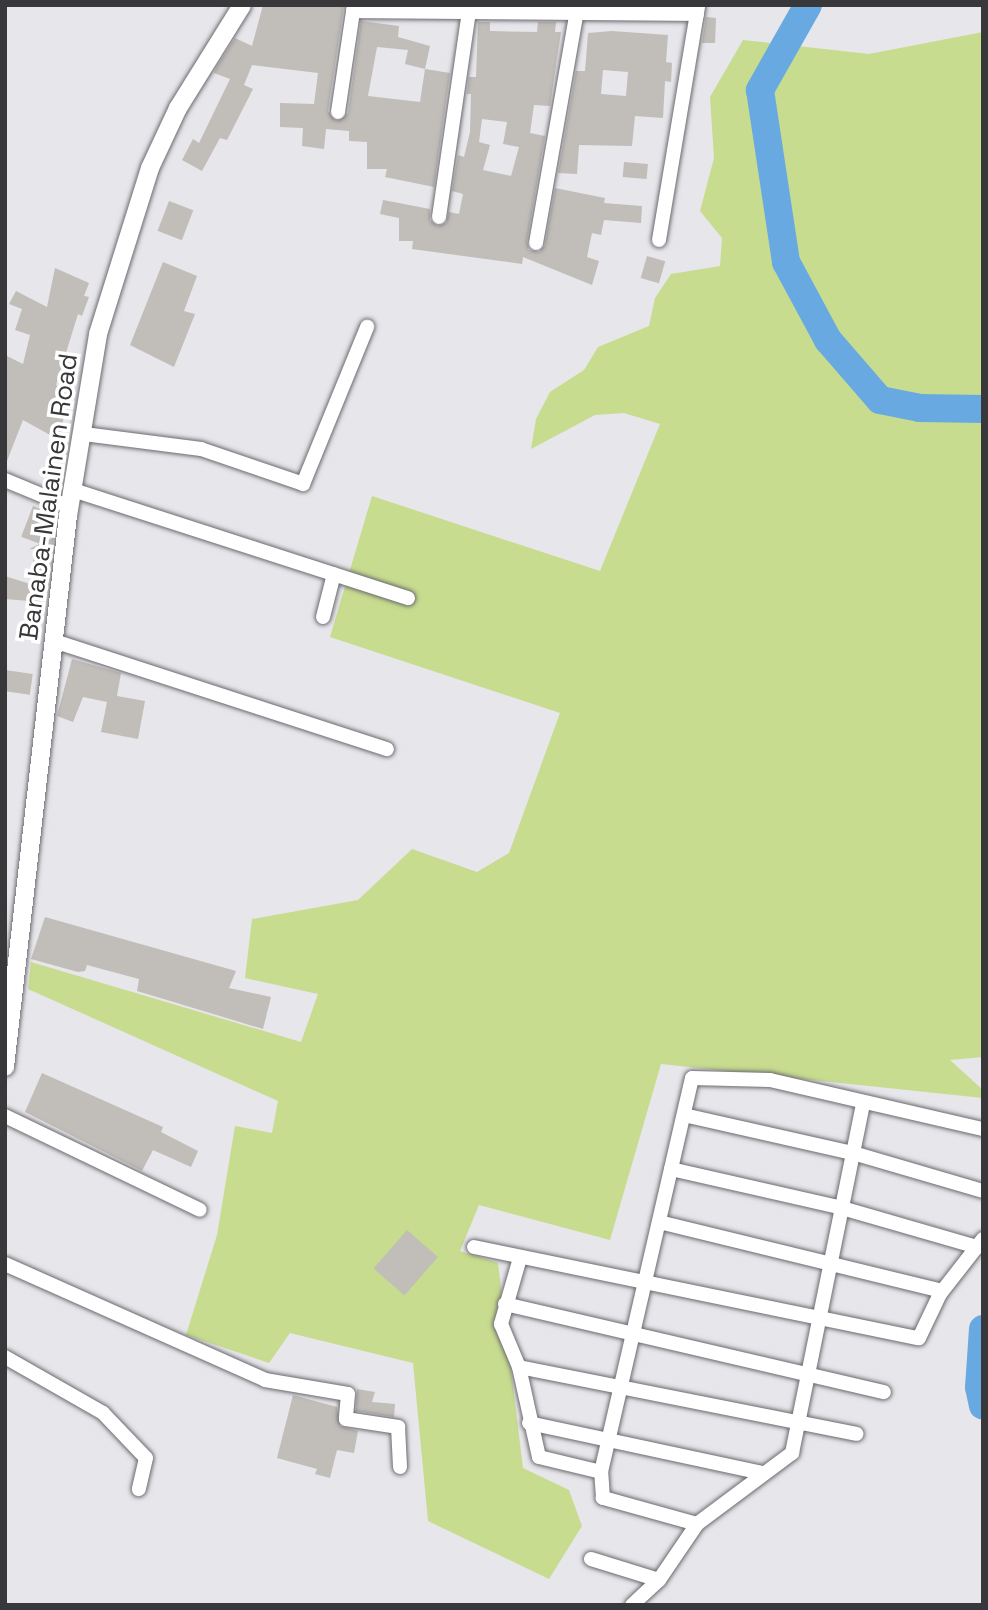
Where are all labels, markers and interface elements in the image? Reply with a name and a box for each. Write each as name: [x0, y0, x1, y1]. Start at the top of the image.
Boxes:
street label: Banaba-Malainen Road: [13, 352, 85, 642]

